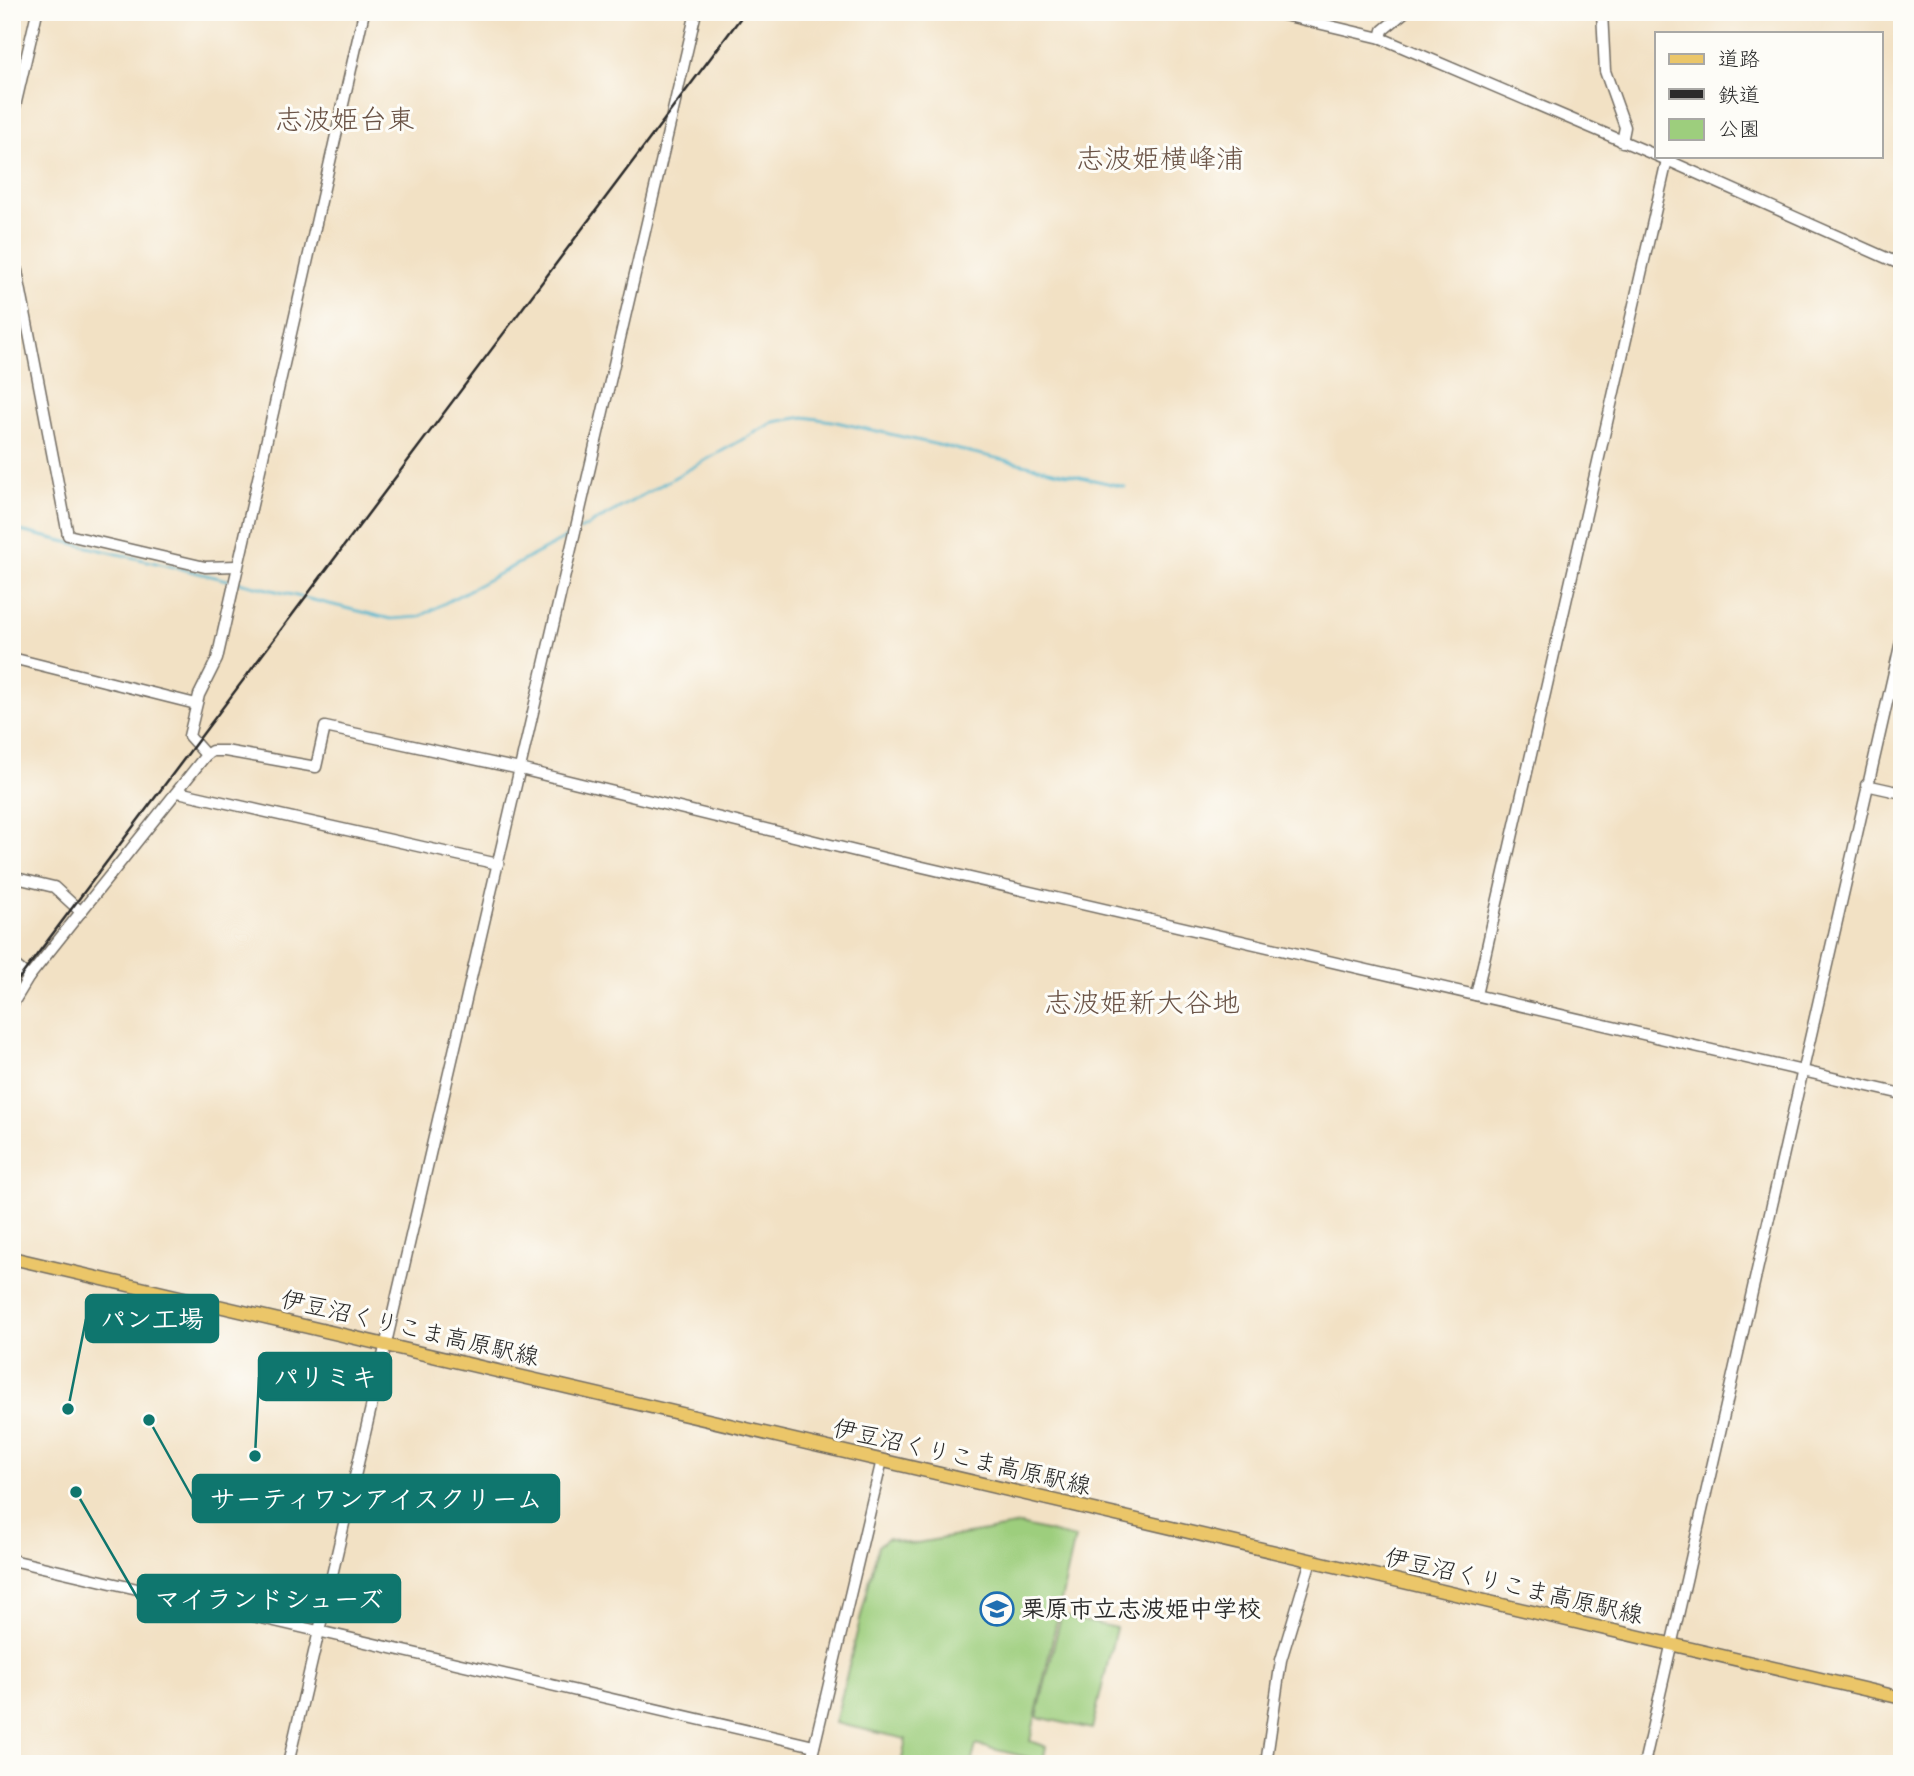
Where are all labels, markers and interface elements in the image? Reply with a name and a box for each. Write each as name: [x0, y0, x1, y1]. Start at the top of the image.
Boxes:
legend: [1655, 32, 1882, 158]
text: 道路: [1718, 46, 1760, 76]
text: 鉄道: [1718, 82, 1760, 112]
district label: 志波姫台東: [275, 102, 415, 143]
text: 公園: [1718, 116, 1760, 146]
district label: 志波姫横峰浦: [1076, 141, 1244, 182]
district label: 志波姫新大谷地: [1044, 985, 1240, 1026]
street label: 伊豆沼くりこま高原駅線: [277, 1284, 542, 1377]
callout: パン工場: [86, 1295, 218, 1342]
text: パン工場: [100, 1303, 204, 1341]
callout: パリミキ: [259, 1353, 391, 1400]
text: パリミキ: [273, 1361, 377, 1399]
street label: 伊豆沼くりこま高原駅線: [829, 1413, 1094, 1506]
callout: サーティワンアイスクリーム: [193, 1475, 559, 1522]
text: サーティワンアイスクリーム: [210, 1483, 542, 1521]
street label: 伊豆沼くりこま高原駅線: [1381, 1542, 1646, 1635]
callout: マイランドシューズ: [138, 1575, 400, 1622]
text: マイランドシューズ: [155, 1583, 383, 1621]
school or university icon: 栗原市立志波姫中学校: [978, 1590, 1016, 1628]
place label: 栗原市立志波姫中学校: [1021, 1594, 1261, 1629]

